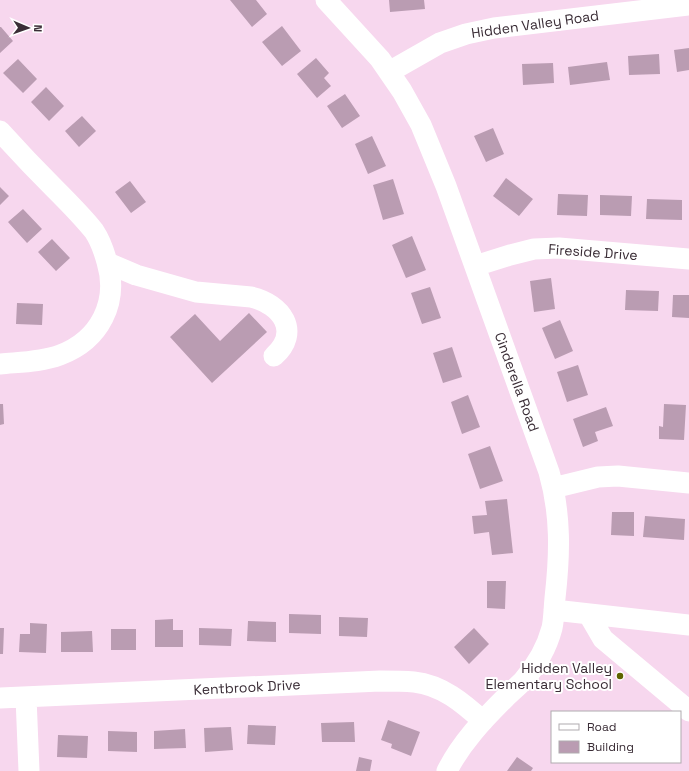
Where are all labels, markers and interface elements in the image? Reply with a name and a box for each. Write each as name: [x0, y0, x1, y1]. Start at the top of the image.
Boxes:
street label: Hidden Valley Road: [470, 6, 600, 42]
north arrow: [8, 8, 48, 48]
text: N: [31, 24, 45, 32]
street label: Fireside Drive: [548, 240, 638, 264]
street label: Cinderella Road: [491, 330, 543, 434]
place label: Hidden Valley Elementary School: [486, 659, 612, 693]
marker: Hidden Valley Elementary School: [615, 671, 625, 681]
street label: Kentbrook Drive: [193, 675, 301, 699]
legend: [551, 711, 681, 763]
text: Road: [587, 719, 616, 735]
text: Building: [587, 739, 634, 755]

